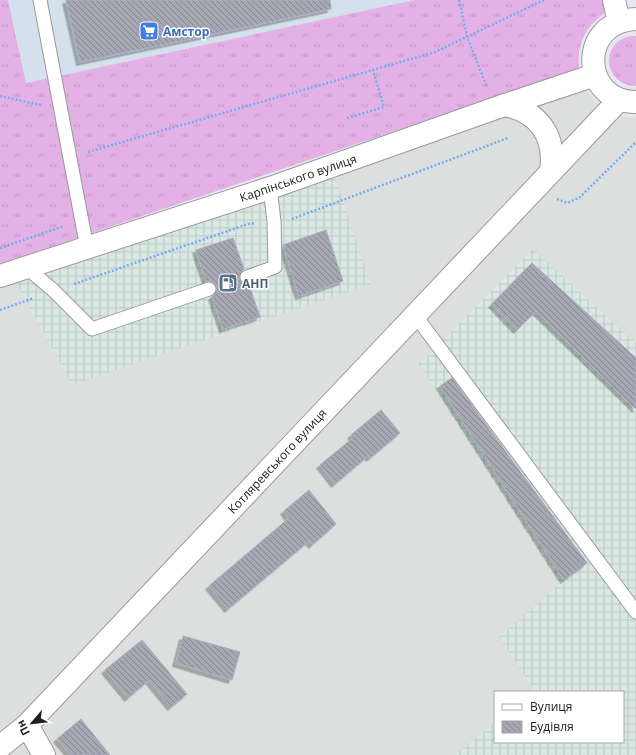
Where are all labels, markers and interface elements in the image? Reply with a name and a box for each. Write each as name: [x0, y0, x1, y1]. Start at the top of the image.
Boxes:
supermarket icon: Амстор: [138, 20, 160, 42]
place label: Амстор: [163, 23, 210, 40]
street label: Карпінського вулиця: [237, 150, 359, 206]
fuel station icon: АНП: [217, 272, 239, 294]
place label: АНП: [242, 275, 268, 292]
street label: Котляревського вулиця: [224, 405, 330, 517]
legend: [494, 691, 624, 743]
text: Вулиця: [530, 698, 572, 715]
north arrow: [12, 703, 52, 743]
text: Пн: [12, 718, 33, 738]
text: Будівля: [530, 718, 574, 735]

